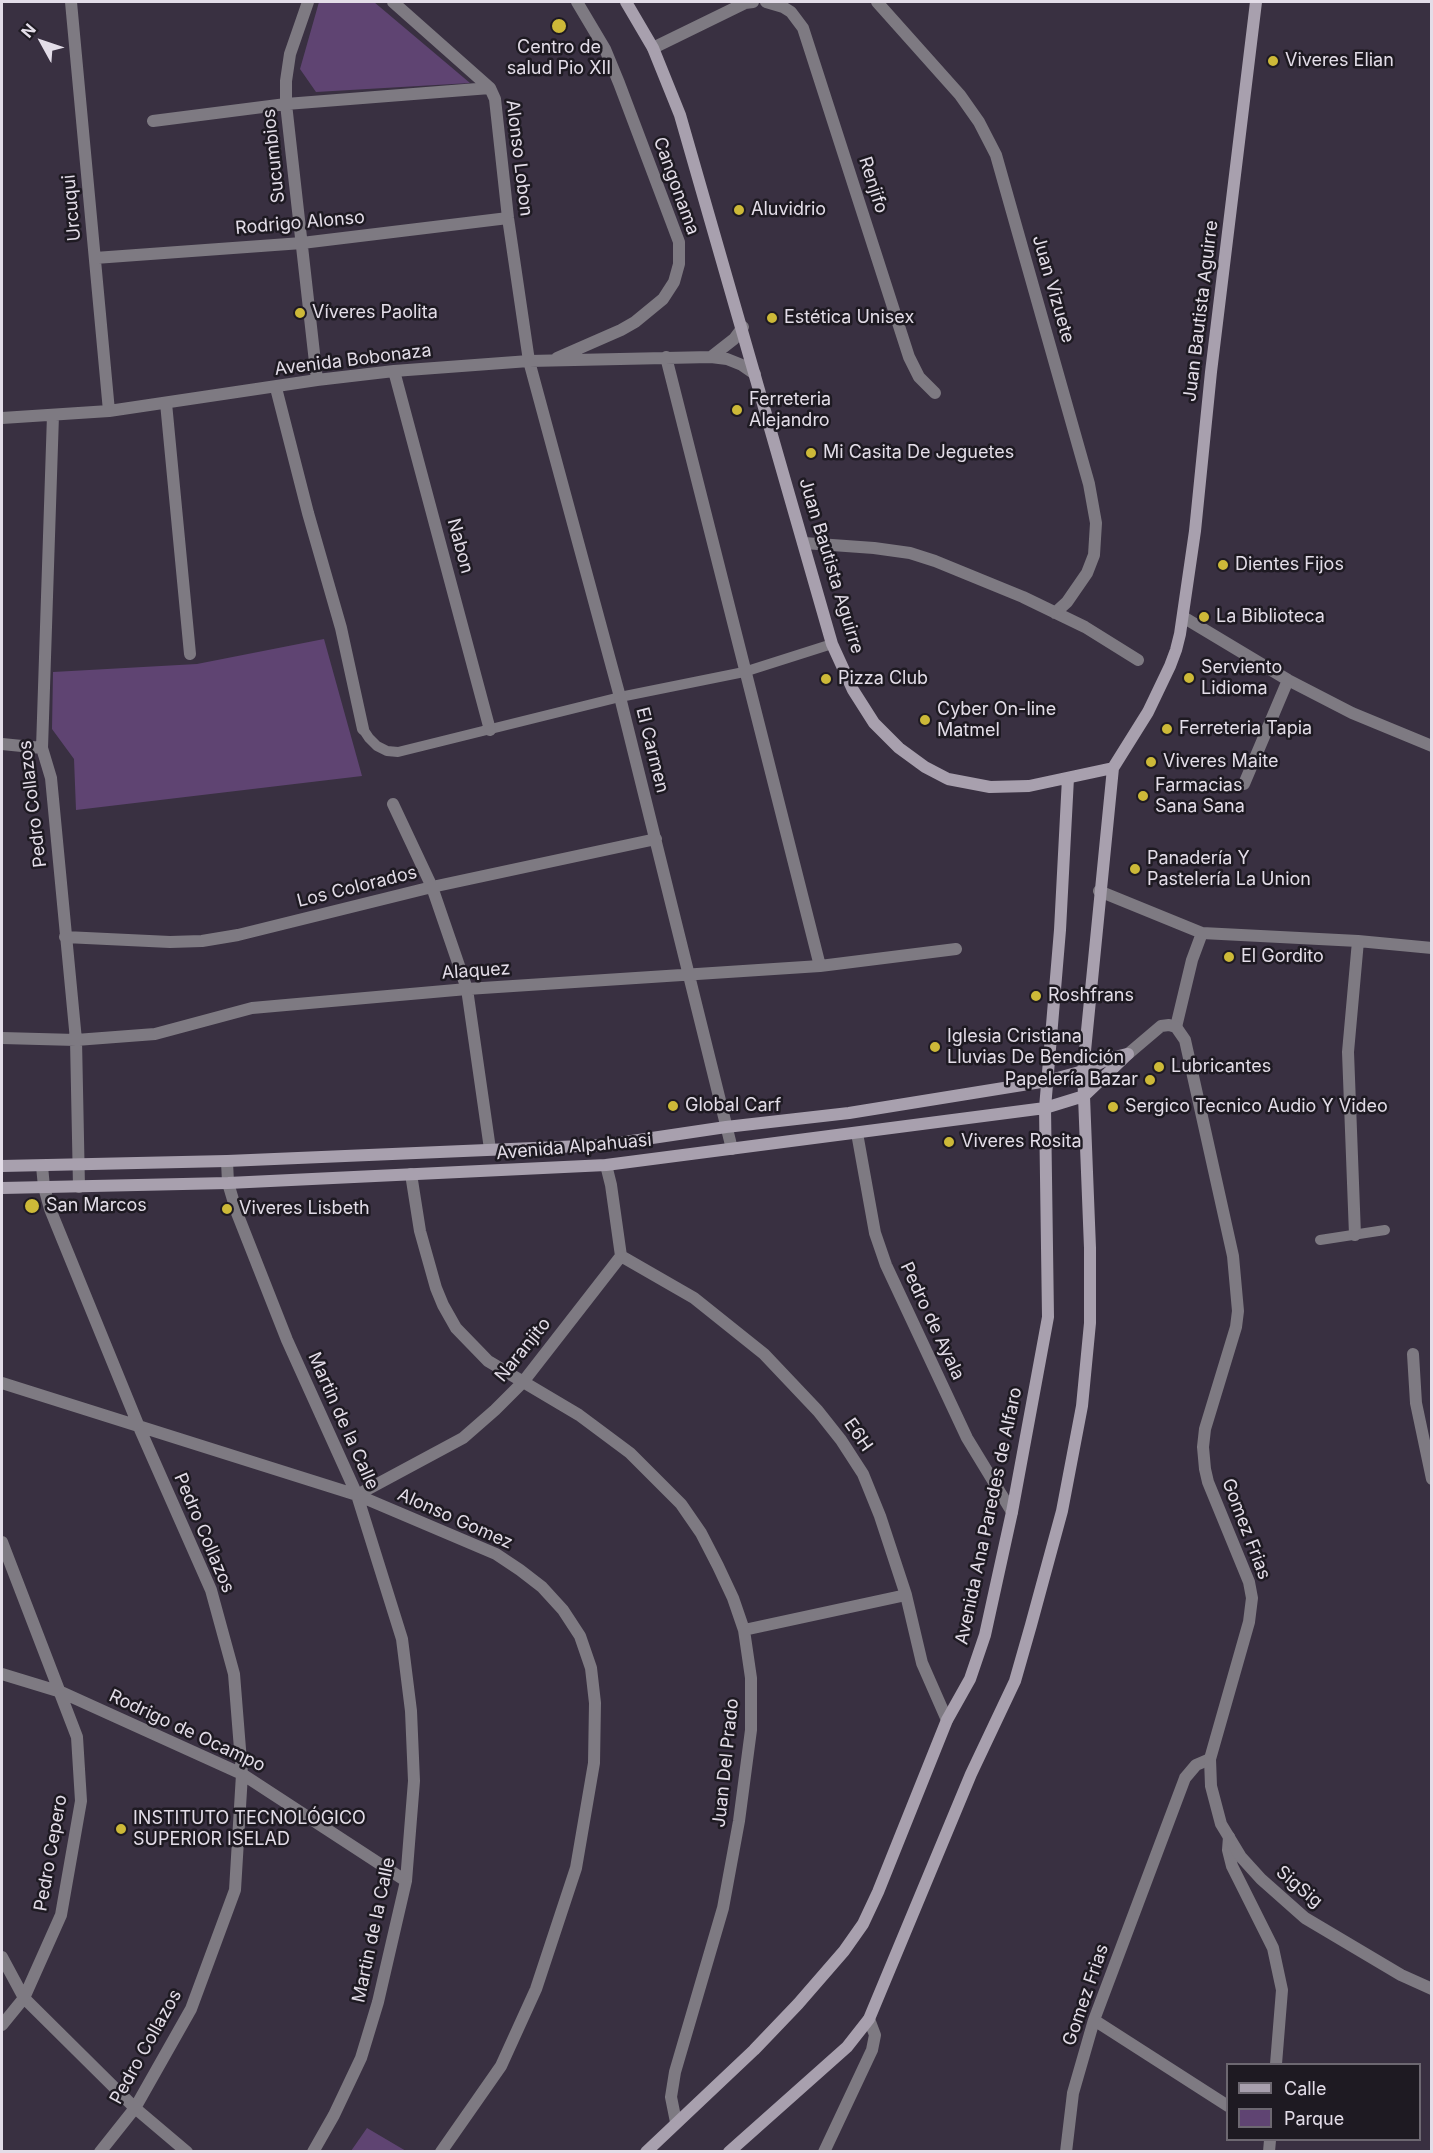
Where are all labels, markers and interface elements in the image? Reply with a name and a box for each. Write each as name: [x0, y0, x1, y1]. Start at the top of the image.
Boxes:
north arrow: [12, 12, 72, 72]
marker: Centro de salud Pio XII: [550, 17, 568, 35]
text: N: [17, 19, 40, 42]
place label: Centro de salud Pio XII: [507, 37, 611, 80]
place label: Viveres Elian: [1285, 50, 1394, 72]
marker: Viveres Elian: [1266, 54, 1280, 68]
street label: Alonso Lobon: [501, 99, 537, 217]
street label: Sucumbios: [258, 108, 290, 204]
street label: Cangonama: [648, 134, 704, 238]
street label: Renjifo: [854, 154, 892, 216]
street label: Urcuqui: [58, 174, 86, 242]
place label: Aluvidrio: [751, 199, 826, 221]
marker: Aluvidrio: [732, 203, 746, 217]
street label: Rodrigo Alonso: [234, 207, 366, 239]
street label: Juan Bautista Aguirre: [1179, 219, 1223, 403]
street label: Juan Vizuete: [1027, 233, 1079, 345]
place label: Víveres Paolita: [312, 302, 438, 324]
marker: Víveres Paolita: [293, 306, 307, 320]
place label: Estética Unisex: [784, 307, 914, 329]
marker: Estética Unisex: [765, 311, 779, 325]
street label: Avenida Bobonaza: [273, 340, 433, 380]
place label: Ferreteria Alejandro: [749, 389, 831, 432]
marker: Ferreteria Alejandro: [730, 403, 744, 417]
place label: Mi Casita De Jeguetes: [823, 442, 1014, 464]
marker: Mi Casita De Jeguetes: [804, 446, 818, 460]
street label: Juan Bautista Aguirre: [794, 476, 868, 656]
street label: Nabon: [442, 516, 478, 576]
place label: Dientes Fijos: [1235, 554, 1344, 576]
marker: Dientes Fijos: [1216, 558, 1230, 572]
place label: La Biblioteca: [1216, 606, 1325, 628]
marker: La Biblioteca: [1197, 610, 1211, 624]
place label: Serviento Lidioma: [1201, 657, 1282, 700]
place label: Pizza Club: [838, 668, 928, 690]
marker: Serviento Lidioma: [1182, 671, 1196, 685]
marker: Pizza Club: [819, 672, 833, 686]
place label: Cyber On-line Matmel: [937, 699, 1056, 742]
street label: El Carmen: [631, 705, 673, 795]
marker: Cyber On-line Matmel: [918, 713, 932, 727]
place label: Ferreteria Tapia: [1179, 718, 1312, 740]
marker: Ferreteria Tapia: [1160, 722, 1174, 736]
street label: Pedro Collazos: [14, 739, 52, 869]
place label: Viveres Maite: [1163, 751, 1279, 773]
marker: Viveres Maite: [1144, 755, 1158, 769]
place label: Farmacias Sana Sana: [1155, 775, 1245, 818]
marker: Farmacias Sana Sana: [1136, 789, 1150, 803]
place label: Panadería Y Pastelería La Union: [1147, 848, 1311, 890]
street label: Los Colorados: [295, 862, 419, 912]
marker: Panadería Y Pastelería La Union: [1128, 862, 1142, 876]
place label: El Gordito: [1241, 946, 1324, 968]
marker: El Gordito: [1222, 950, 1236, 964]
street label: Alaquez: [441, 958, 511, 984]
place label: Roshfrans: [1048, 985, 1134, 1007]
marker: Roshfrans: [1029, 989, 1043, 1003]
place label: Iglesia Cristiana Lluvias De Bendición: [947, 1026, 1124, 1068]
marker: Iglesia Cristiana Lluvias De Bendición: [928, 1040, 942, 1054]
place label: Lubricantes: [1171, 1056, 1271, 1078]
marker: Lubricantes: [1152, 1060, 1166, 1074]
place label: Papelería Bazar: [1005, 1069, 1138, 1091]
marker: Papelería Bazar: [1143, 1073, 1157, 1087]
place label: Global Carf: [685, 1095, 781, 1117]
place label: Sergico Tecnico Audio Y Video: [1125, 1096, 1388, 1118]
marker: Global Carf: [666, 1099, 680, 1113]
marker: Sergico Tecnico Audio Y Video: [1106, 1100, 1120, 1114]
street label: Avenida Alpahuasi: [495, 1129, 653, 1165]
place label: Viveres Rosita: [961, 1131, 1082, 1153]
marker: Viveres Rosita: [942, 1135, 956, 1149]
place label: San Marcos: [46, 1195, 147, 1217]
marker: San Marcos: [23, 1197, 41, 1215]
place label: Viveres Lisbeth: [239, 1198, 370, 1220]
marker: Viveres Lisbeth: [220, 1202, 234, 1216]
street label: Pedro de Ayala: [895, 1259, 969, 1383]
street label: Naranjito: [491, 1314, 555, 1386]
street label: Martin de la Calle: [303, 1349, 383, 1493]
street label: Avenida Ana Paredes de Alfaro: [951, 1385, 1027, 1647]
street label: E6H: [839, 1414, 877, 1456]
street label: Pedro Collazos: [169, 1470, 239, 1596]
street label: Gomez Frias: [1217, 1475, 1275, 1583]
street label: Alonso Gomez: [394, 1484, 516, 1554]
street label: Rodrigo de Ocampo: [105, 1685, 269, 1777]
street label: Juan Del Prado: [708, 1697, 744, 1829]
street label: Pedro Cepero: [30, 1793, 72, 1913]
place label: INSTITUTO TECNOLÓGICO SUPERIOR ISELAD: [133, 1808, 366, 1850]
marker: INSTITUTO TECNOLÓGICO SUPERIOR ISELAD: [114, 1822, 128, 1836]
street label: Martin de la Calle: [348, 1855, 400, 2005]
street label: SigSig: [1271, 1861, 1327, 1913]
street label: Gomez Frias: [1058, 1941, 1114, 2049]
street label: Pedro Collazos: [106, 1986, 186, 2108]
legend: [1226, 2063, 1421, 2141]
text: Calle: [1284, 2078, 1326, 2099]
text: Parque: [1284, 2108, 1344, 2129]

